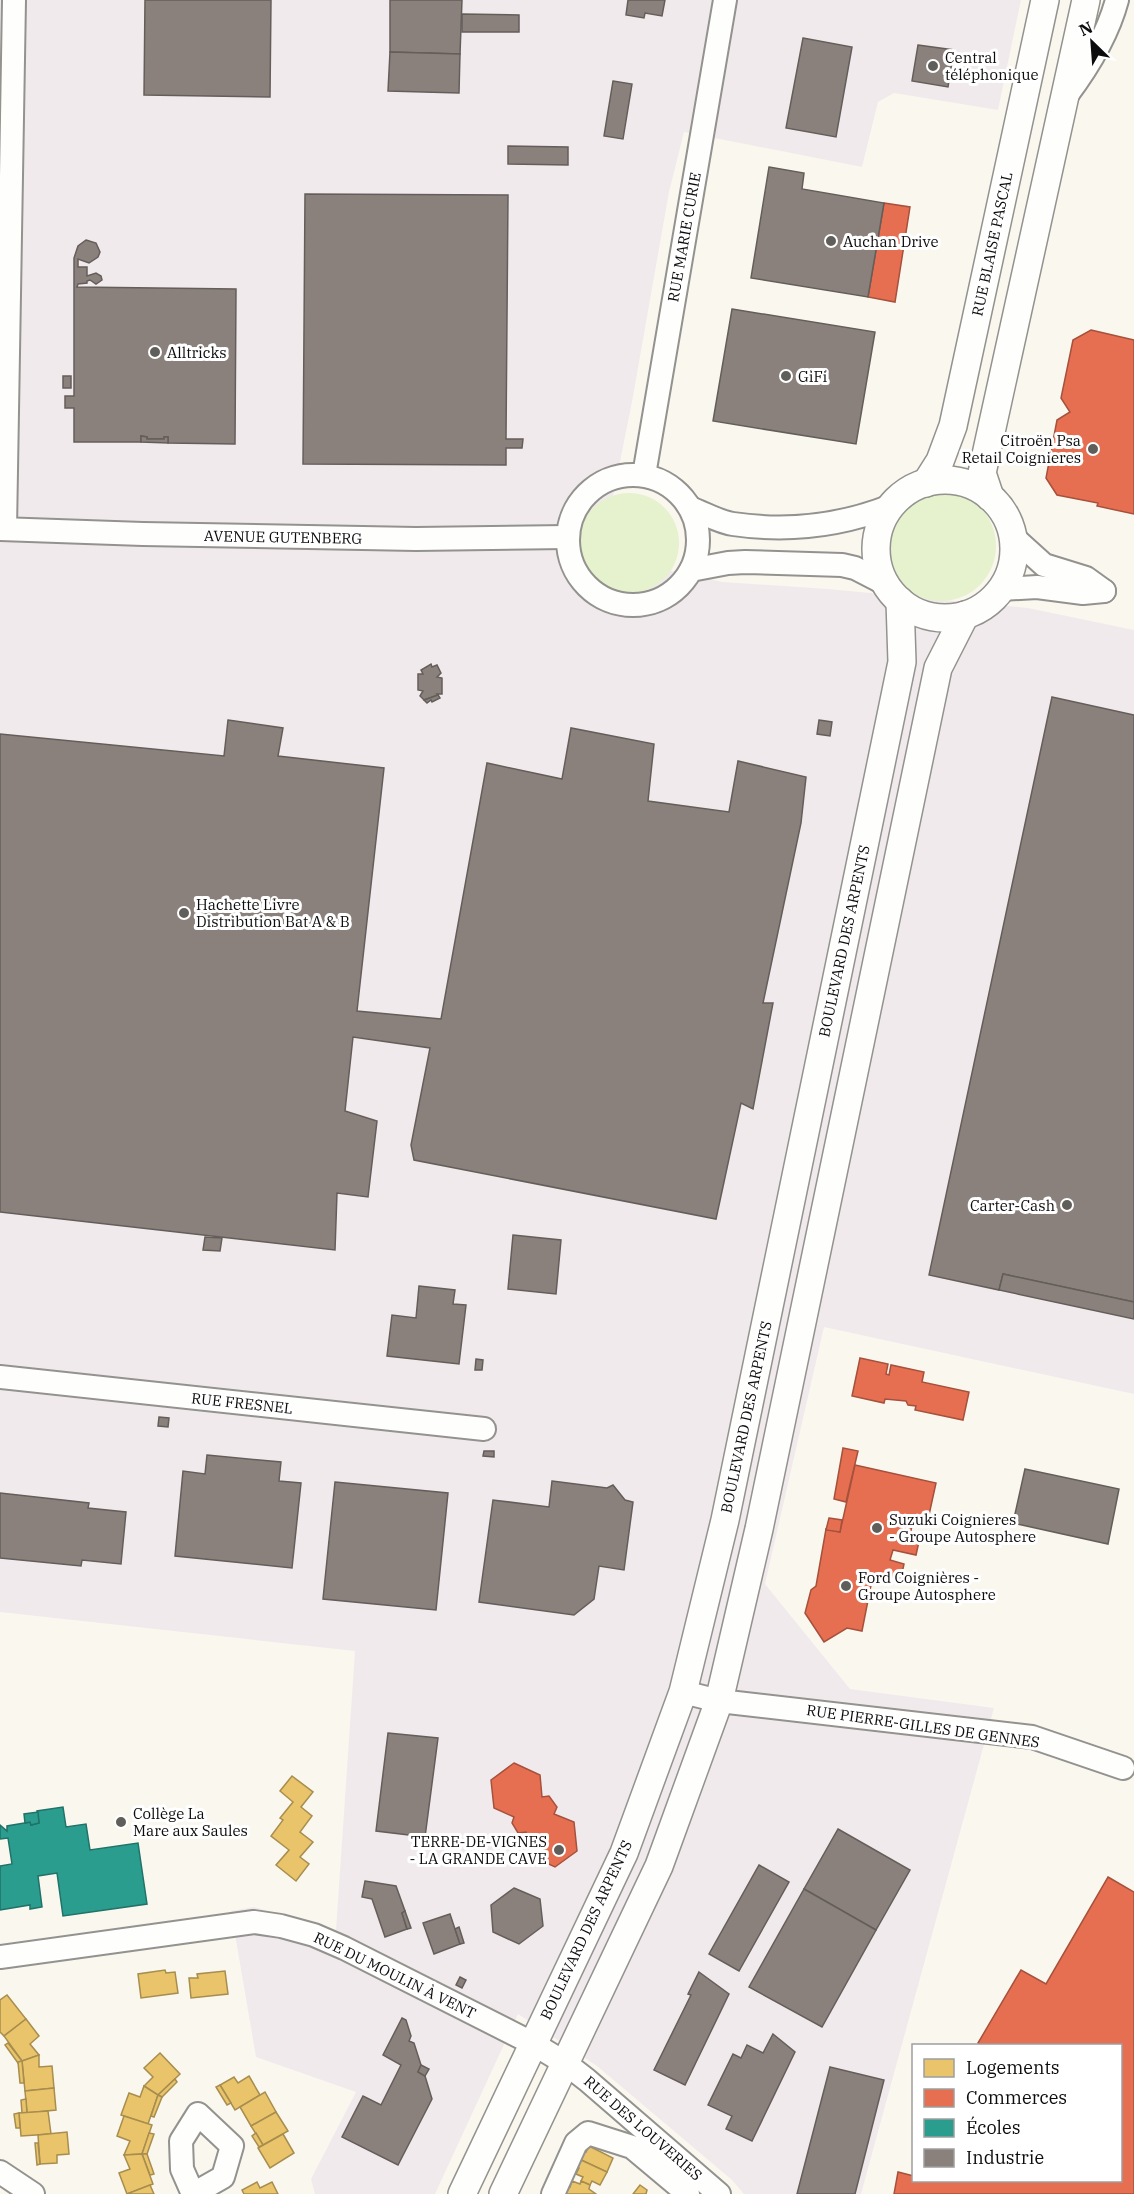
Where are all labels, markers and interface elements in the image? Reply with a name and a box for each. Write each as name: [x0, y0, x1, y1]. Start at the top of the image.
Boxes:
north arrow: [1062, 12, 1122, 72]
text: N: [1076, 17, 1096, 40]
place label: Central téléphonique: [945, 48, 1039, 84]
marker: Central téléphonique: [926, 59, 940, 73]
street label: RUE BLAISE PASCAL: [967, 170, 1017, 318]
street label: RUE MARIE CURIE: [663, 171, 705, 303]
place label: Auchan Drive: [843, 232, 939, 251]
marker: Auchan Drive: [824, 234, 838, 248]
place label: Alltricks: [167, 343, 227, 362]
marker: Alltricks: [148, 345, 162, 359]
place label: GiFi: [798, 367, 828, 386]
marker: GiFi: [779, 369, 793, 383]
place label: Citroën Psa Retail Coignieres: [962, 431, 1081, 467]
marker: Citroën Psa Retail Coignieres: [1086, 442, 1100, 456]
street label: AVENUE GUTENBERG: [204, 526, 362, 548]
street label: BOULEVARD DES ARPENTS: [814, 843, 874, 1039]
place label: Hachette Livre Distribution Bat A & B: [196, 895, 350, 931]
marker: Hachette Livre Distribution Bat A & B: [177, 906, 191, 920]
place label: Carter-Cash: [970, 1196, 1055, 1215]
marker: Carter-Cash: [1060, 1198, 1074, 1212]
street label: BOULEVARD DES ARPENTS: [716, 1319, 776, 1515]
street label: RUE FRESNEL: [190, 1388, 294, 1418]
place label: Suzuki Coignieres - Groupe Autosphere: [889, 1510, 1036, 1546]
marker: Suzuki Coignieres - Groupe Autosphere: [870, 1521, 884, 1535]
place label: Ford Coignières - Groupe Autosphere: [858, 1568, 996, 1604]
marker: Ford Coignières - Groupe Autosphere: [839, 1579, 853, 1593]
street label: RUE PIERRE-GILLES DE GENNES: [805, 1700, 1041, 1752]
place label: Collège La Mare aux Saules: [133, 1804, 248, 1840]
marker: Collège La Mare aux Saules: [114, 1815, 128, 1829]
place label: TERRE-DE-VIGNES - LA GRANDE CAVE: [409, 1832, 547, 1868]
street label: BOULEVARD DES ARPENTS: [536, 1837, 636, 2023]
marker: TERRE-DE-VIGNES - LA GRANDE CAVE: [552, 1843, 566, 1857]
street label: RUE DU MOULIN À VENT: [311, 1927, 479, 2023]
legend: [912, 2044, 1122, 2182]
text: Logements: [966, 2056, 1060, 2079]
street label: RUE DES LOUVERIES: [580, 2072, 706, 2184]
text: Commerces: [966, 2086, 1067, 2109]
text: Écoles: [966, 2116, 1020, 2139]
text: Industrie: [966, 2146, 1044, 2169]

